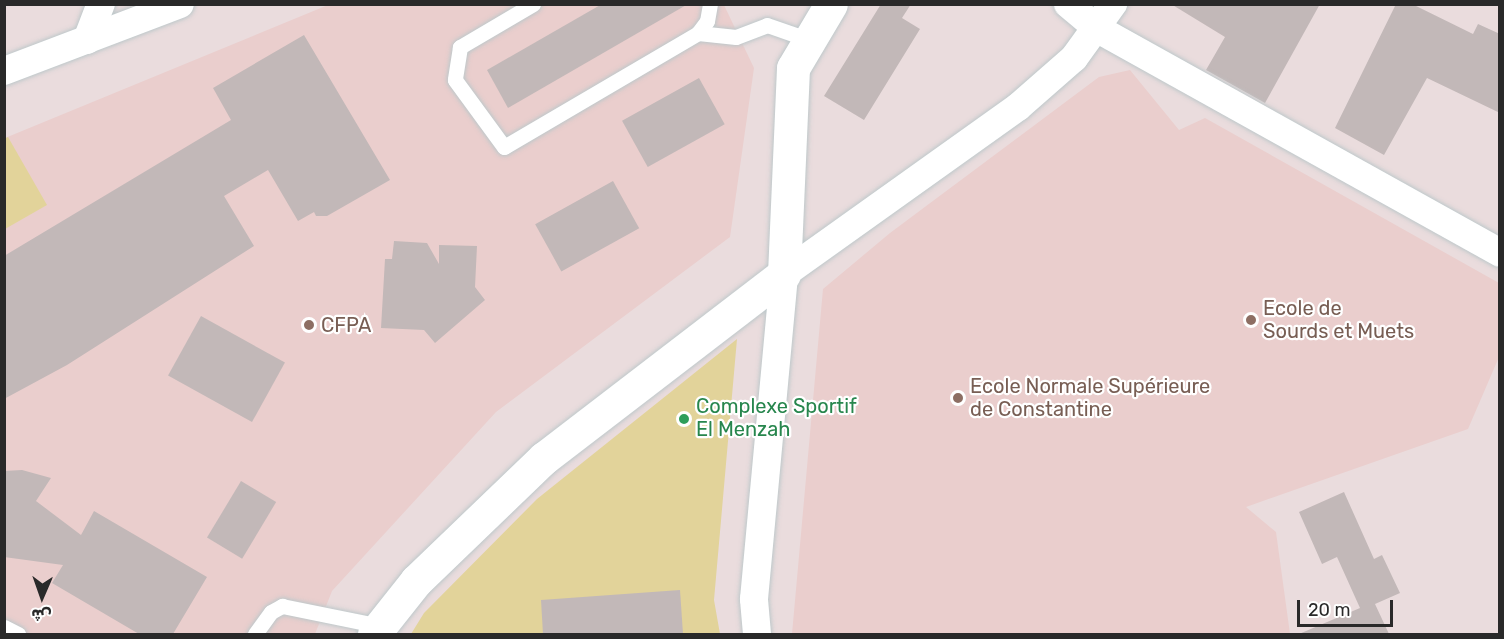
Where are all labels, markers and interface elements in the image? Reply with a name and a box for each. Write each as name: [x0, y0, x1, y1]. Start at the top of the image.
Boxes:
place label: Ecole de Sourds et Muets: [1263, 296, 1414, 343]
place label: CFPA: [321, 313, 371, 337]
marker: Ecole de Sourds et Muets: [1244, 313, 1258, 327]
marker: CFPA: [302, 318, 316, 332]
place label: Ecole Normale Supérieure de Constantine: [970, 374, 1210, 421]
marker: Ecole Normale Supérieure de Constantine: [951, 391, 965, 405]
place label: Complexe Sportif El Menzah: [696, 395, 857, 442]
marker: Complexe Sportif El Menzah: [677, 412, 691, 426]
north arrow: [12, 567, 72, 627]
scale bar: [1300, 588, 1396, 626]
text: 20 m: [1308, 599, 1350, 621]
text: ش: [31, 606, 52, 625]

